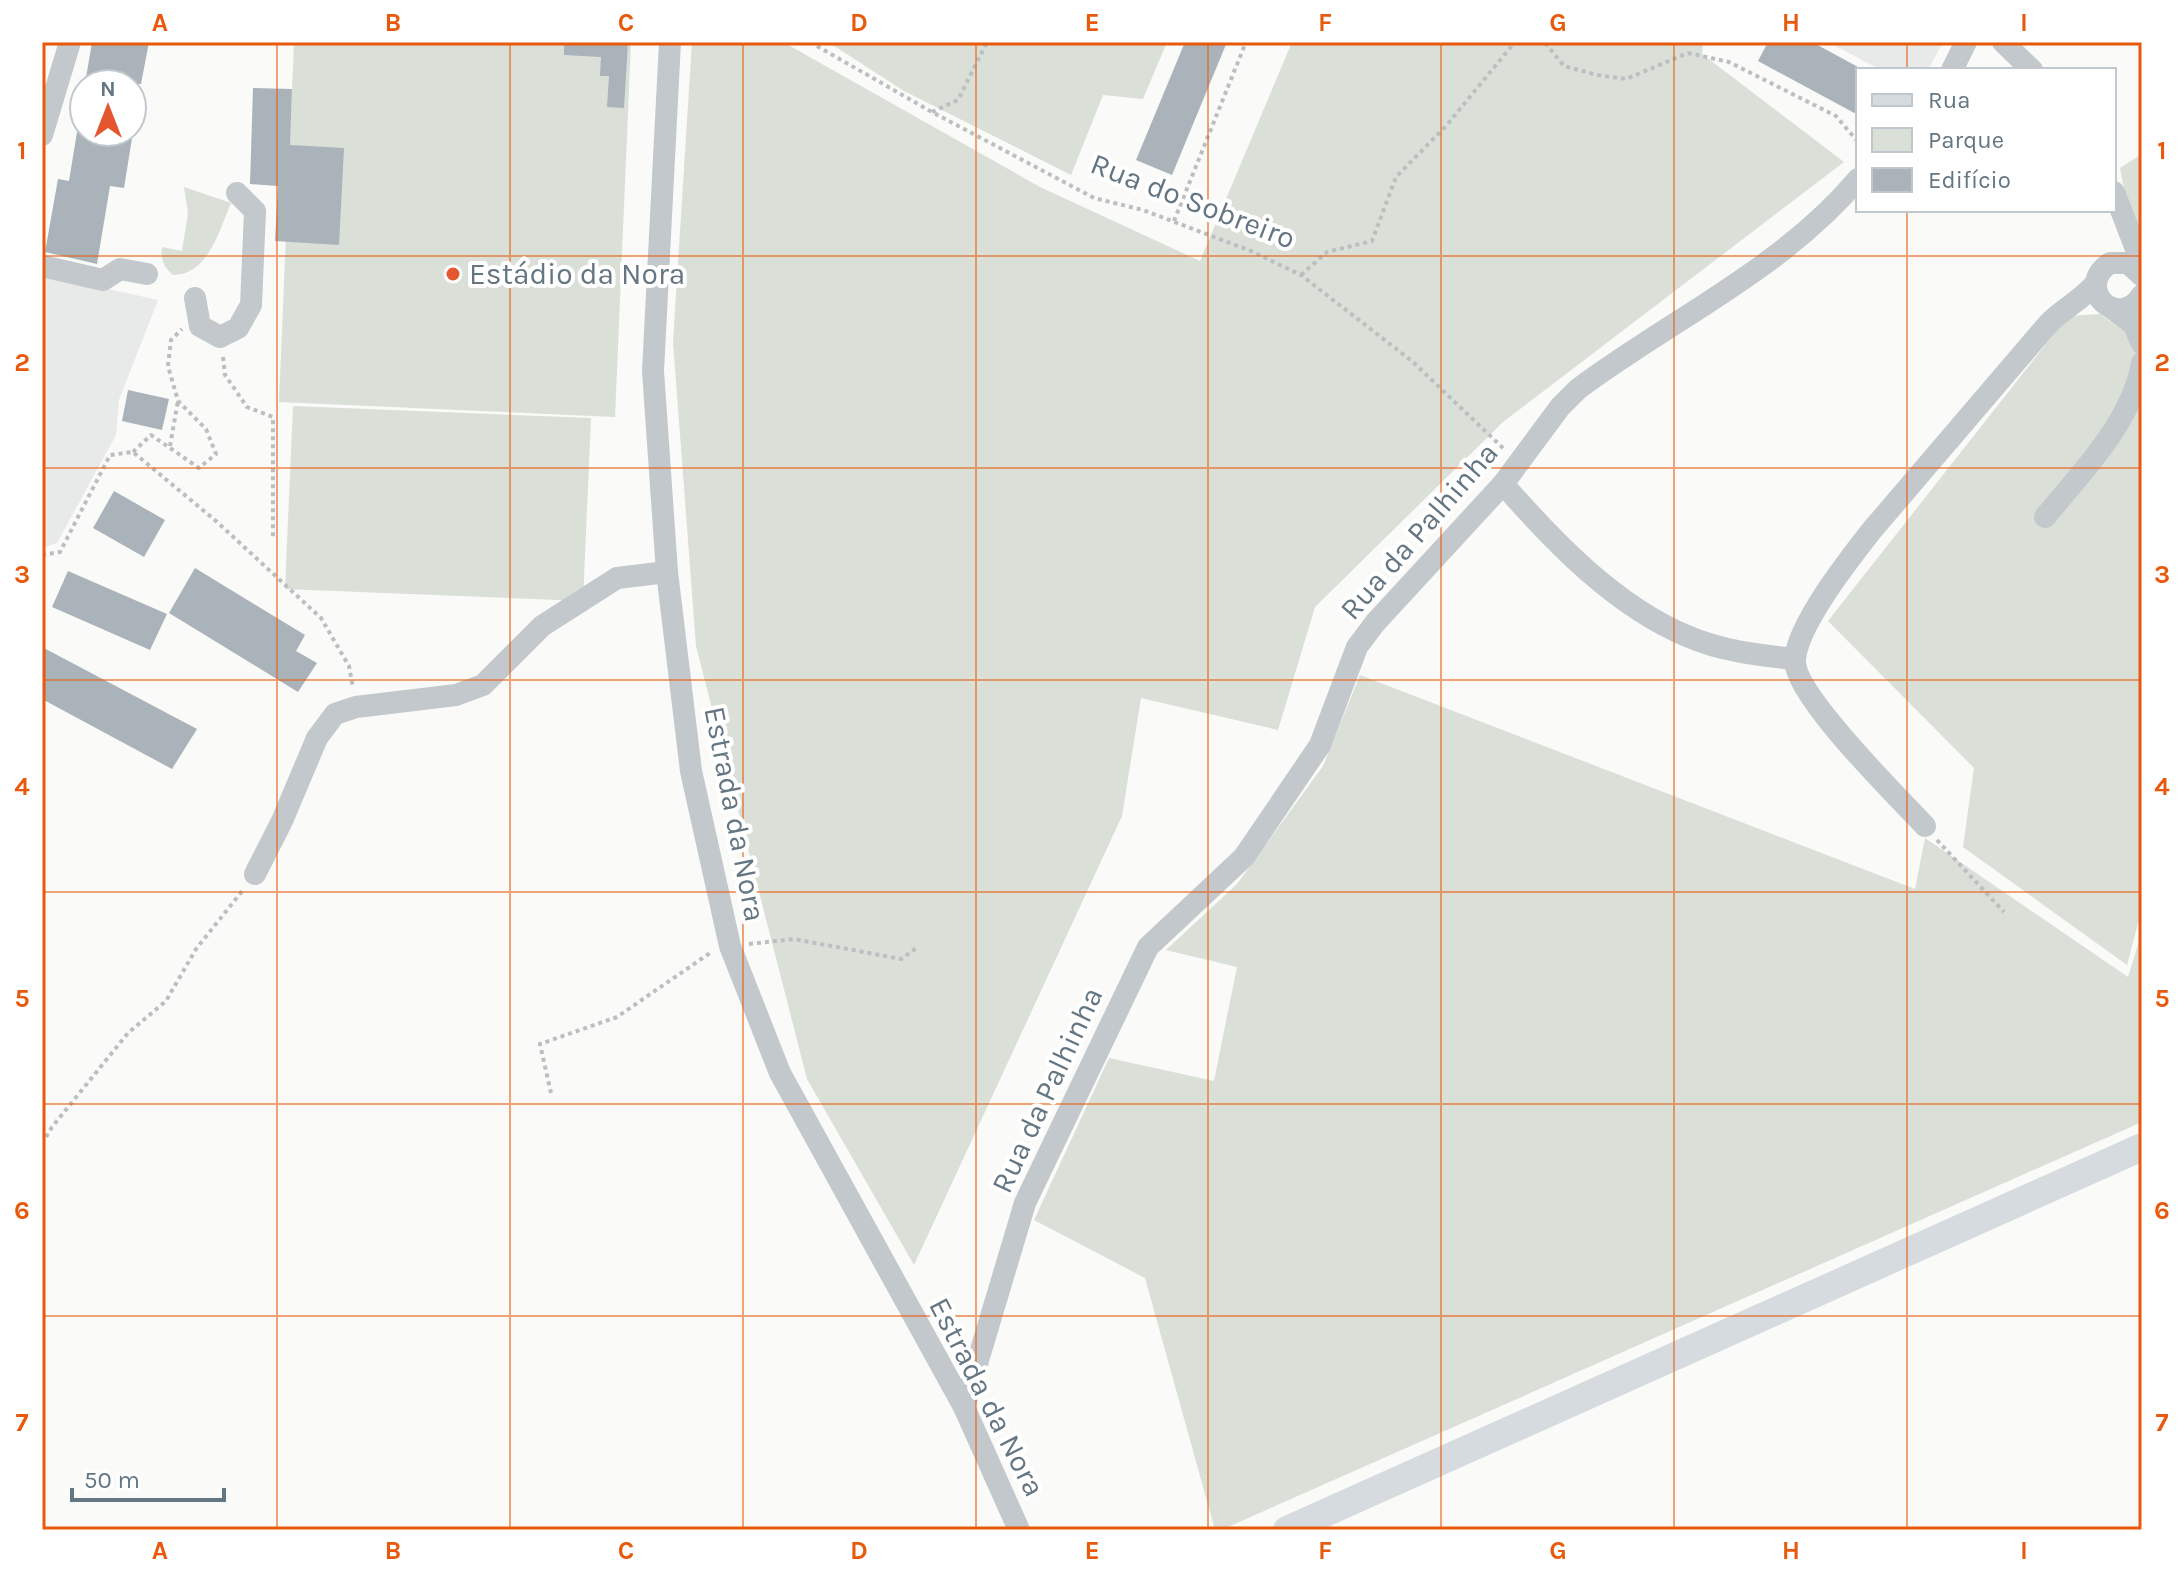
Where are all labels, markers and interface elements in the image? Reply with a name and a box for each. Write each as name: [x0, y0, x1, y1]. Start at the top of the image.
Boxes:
text: A: [152, 7, 168, 38]
text: B: [385, 7, 401, 38]
text: C: [618, 7, 634, 38]
text: D: [850, 7, 868, 38]
text: E: [1084, 7, 1100, 38]
text: F: [1318, 7, 1332, 38]
text: G: [1549, 7, 1567, 38]
text: H: [1782, 7, 1800, 38]
text: I: [2020, 7, 2028, 38]
north arrow: [68, 68, 148, 148]
legend: [1856, 68, 2116, 212]
text: N: [100, 76, 116, 102]
text: Rua: [1928, 86, 1970, 114]
text: Parque: [1928, 126, 2004, 154]
text: 1: [17, 135, 27, 166]
text: 1: [2157, 135, 2167, 166]
street label: Rua do Sobreiro: [1086, 145, 1300, 257]
text: Edifício: [1928, 166, 2011, 194]
place label: Estádio da Nora: [469, 256, 685, 292]
marker: Estádio da Nora: [444, 265, 462, 283]
text: 2: [14, 347, 30, 378]
text: 2: [2154, 347, 2170, 378]
street label: Rua da Palhinha: [1332, 435, 1506, 627]
text: 3: [14, 559, 30, 590]
text: 3: [2154, 559, 2170, 590]
street label: Estrada da Nora: [696, 703, 774, 925]
text: 4: [14, 771, 30, 802]
text: 4: [2154, 771, 2170, 802]
street label: Rua da Palhinha: [984, 981, 1110, 1199]
text: 5: [14, 983, 30, 1014]
text: 5: [2154, 983, 2170, 1014]
text: 6: [14, 1195, 30, 1226]
text: 6: [2154, 1195, 2170, 1226]
street label: Estrada da Nora: [921, 1292, 1053, 1502]
text: 7: [16, 1407, 29, 1438]
text: 7: [2156, 1407, 2169, 1438]
scale bar: [72, 1452, 224, 1502]
text: 50 m: [84, 1466, 140, 1494]
text: A: [152, 1535, 168, 1566]
text: B: [385, 1535, 401, 1566]
text: C: [618, 1535, 634, 1566]
text: D: [850, 1535, 868, 1566]
text: E: [1084, 1535, 1100, 1566]
text: F: [1318, 1535, 1332, 1566]
text: G: [1549, 1535, 1567, 1566]
text: H: [1782, 1535, 1800, 1566]
text: I: [2020, 1535, 2028, 1566]

